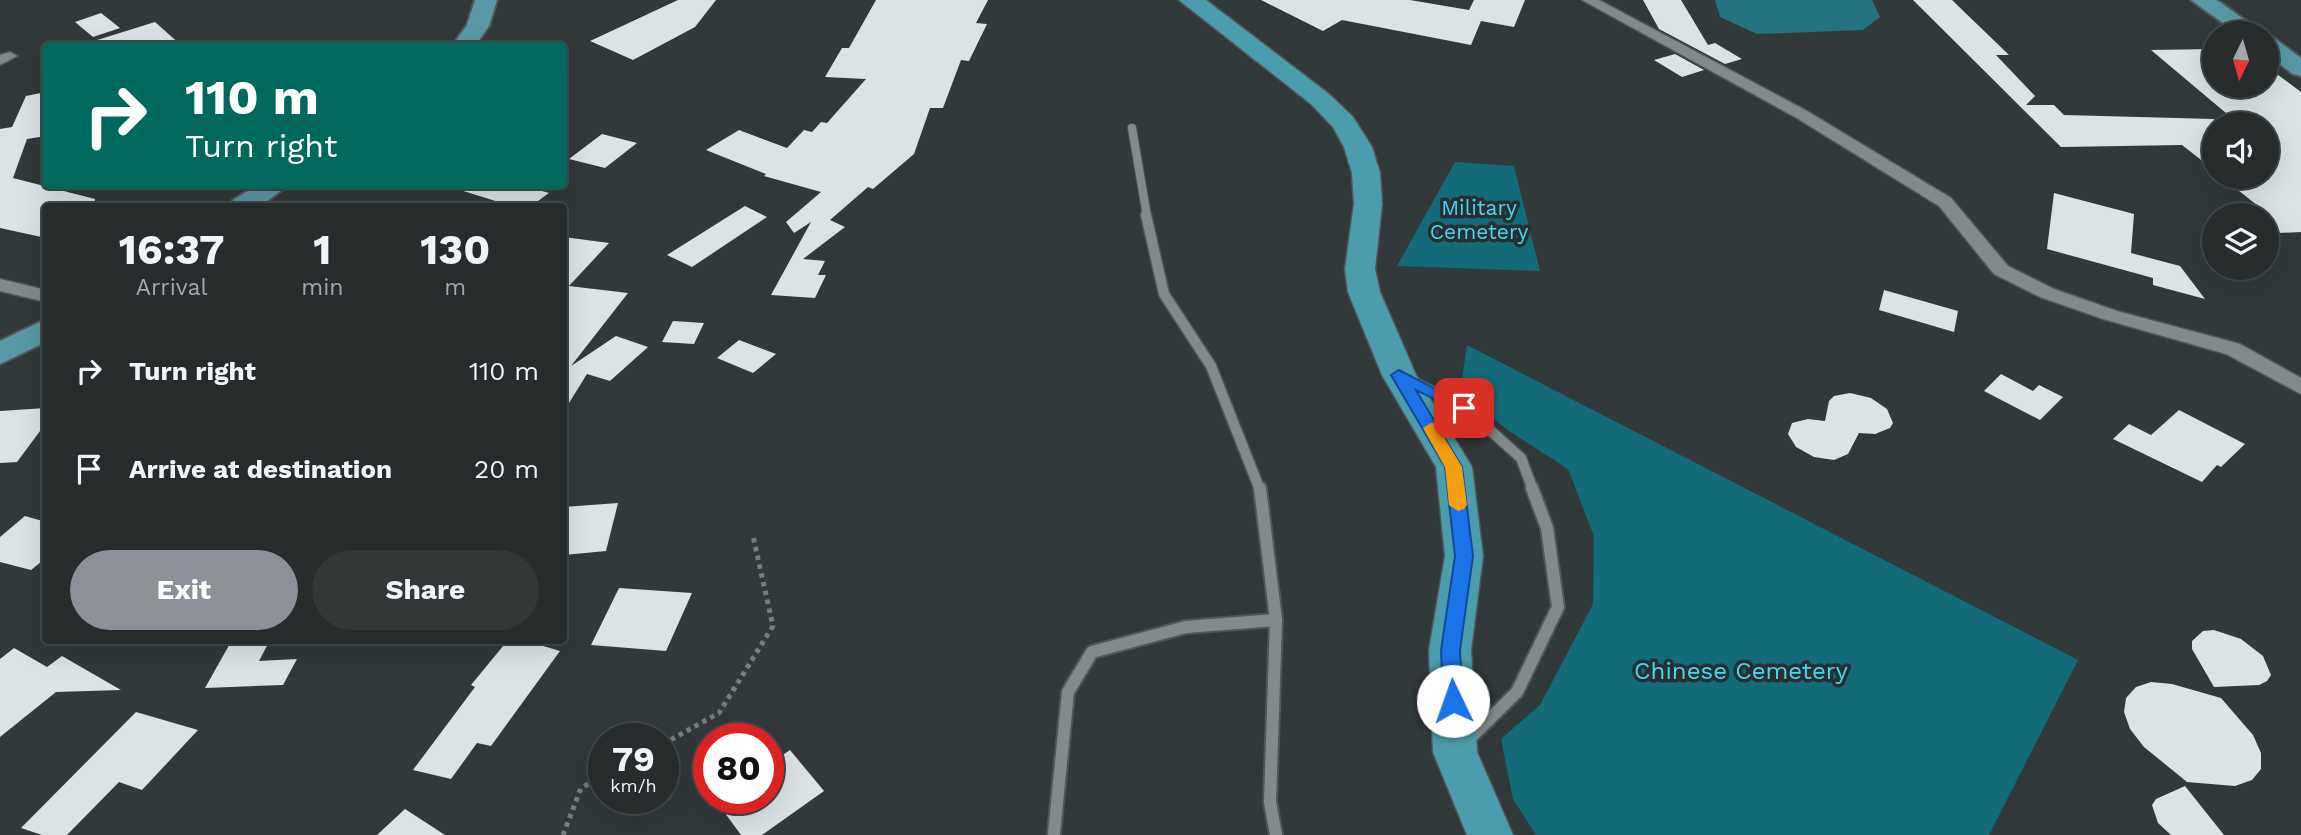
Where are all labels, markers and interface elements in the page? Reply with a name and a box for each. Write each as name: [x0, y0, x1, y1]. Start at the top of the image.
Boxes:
north arrow: [2202, 21, 2278, 98]
map controls: [2202, 21, 2279, 280]
text: 110 m: [185, 68, 319, 126]
icon: right: [70, 70, 161, 161]
button: sound: [2202, 112, 2279, 189]
text: Turn right: [185, 127, 337, 165]
park label: Military Cemetery: [1430, 195, 1528, 244]
button: layers: [2202, 203, 2279, 280]
text: 16:37: [119, 225, 225, 274]
text: 1: [313, 225, 331, 274]
text: 130: [420, 225, 490, 274]
text: Arrival: [136, 274, 208, 301]
text: min: [301, 274, 344, 301]
text: m: [444, 274, 466, 301]
icon: right: [70, 352, 108, 390]
text: Turn right: [129, 356, 256, 386]
text: 110 m: [469, 356, 539, 386]
pin: [1434, 378, 1494, 438]
icon: arrive: [1445, 389, 1483, 427]
icon: arrive: [70, 450, 108, 488]
text: Arrive at destination: [129, 454, 392, 484]
text: 20 m: [474, 454, 539, 484]
button: Exit: [70, 550, 298, 630]
button: Share: [312, 550, 539, 630]
park label: Chinese Cemetery: [1634, 657, 1849, 685]
position arrow: [1416, 664, 1490, 738]
speed limit sign: 80: [693, 723, 784, 814]
text: 79: [612, 738, 655, 780]
text: km/h: [610, 775, 657, 796]

